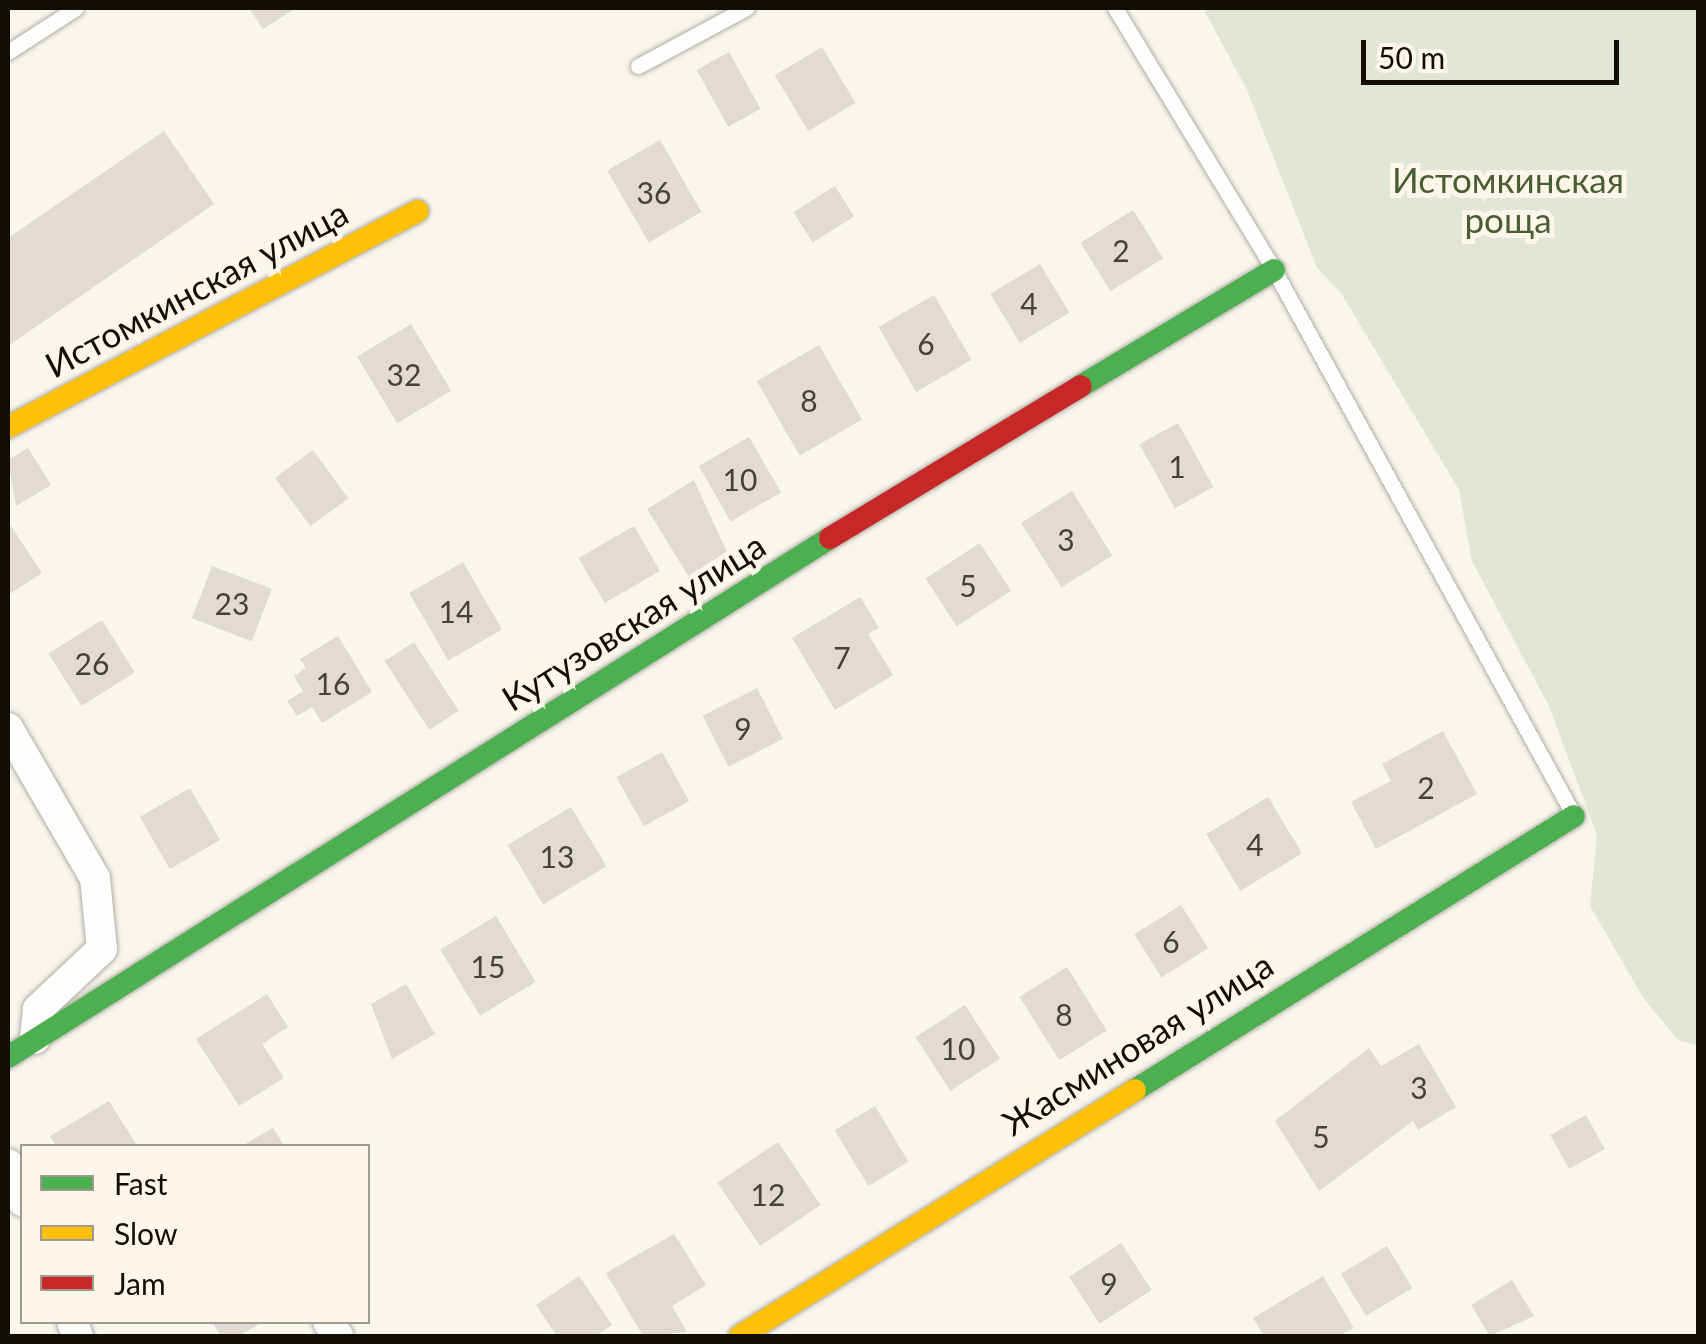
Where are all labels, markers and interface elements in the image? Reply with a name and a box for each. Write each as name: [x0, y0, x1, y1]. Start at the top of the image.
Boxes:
scale bar: [1366, 20, 1624, 82]
text: 50 m: [1378, 39, 1445, 75]
park label: Истомкинская роща: [1392, 158, 1624, 240]
house number: 36: [637, 174, 671, 210]
street label: Истомкинская улица: [38, 190, 354, 386]
house number: 2: [1112, 232, 1130, 268]
house number: 4: [1020, 285, 1038, 321]
house number: 6: [917, 325, 935, 361]
house number: 32: [387, 356, 421, 392]
house number: 8: [800, 382, 818, 418]
house number: 1: [1168, 448, 1186, 484]
house number: 10: [723, 461, 757, 497]
house number: 3: [1057, 521, 1075, 557]
street label: Кутузовская улица: [494, 523, 772, 719]
house number: 5: [959, 567, 977, 603]
house number: 23: [215, 585, 249, 621]
house number: 14: [439, 593, 473, 629]
house number: 7: [833, 639, 851, 675]
house number: 26: [75, 645, 109, 681]
house number: 16: [316, 665, 350, 701]
house number: 9: [734, 710, 752, 746]
house number: 2: [1417, 769, 1435, 805]
house number: 4: [1246, 826, 1264, 862]
house number: 13: [540, 838, 574, 874]
house number: 6: [1162, 923, 1180, 959]
street label: Жасминовая улица: [994, 943, 1280, 1143]
house number: 15: [471, 948, 505, 984]
house number: 8: [1055, 996, 1073, 1032]
house number: 10: [941, 1030, 975, 1066]
house number: 3: [1410, 1069, 1428, 1105]
house number: 5: [1312, 1118, 1330, 1154]
legend: [20, 1144, 370, 1324]
text: Fast: [114, 1165, 168, 1201]
house number: 12: [751, 1176, 785, 1212]
text: Slow: [114, 1215, 177, 1251]
text: Jam: [114, 1265, 166, 1301]
house number: 9: [1100, 1265, 1118, 1301]

